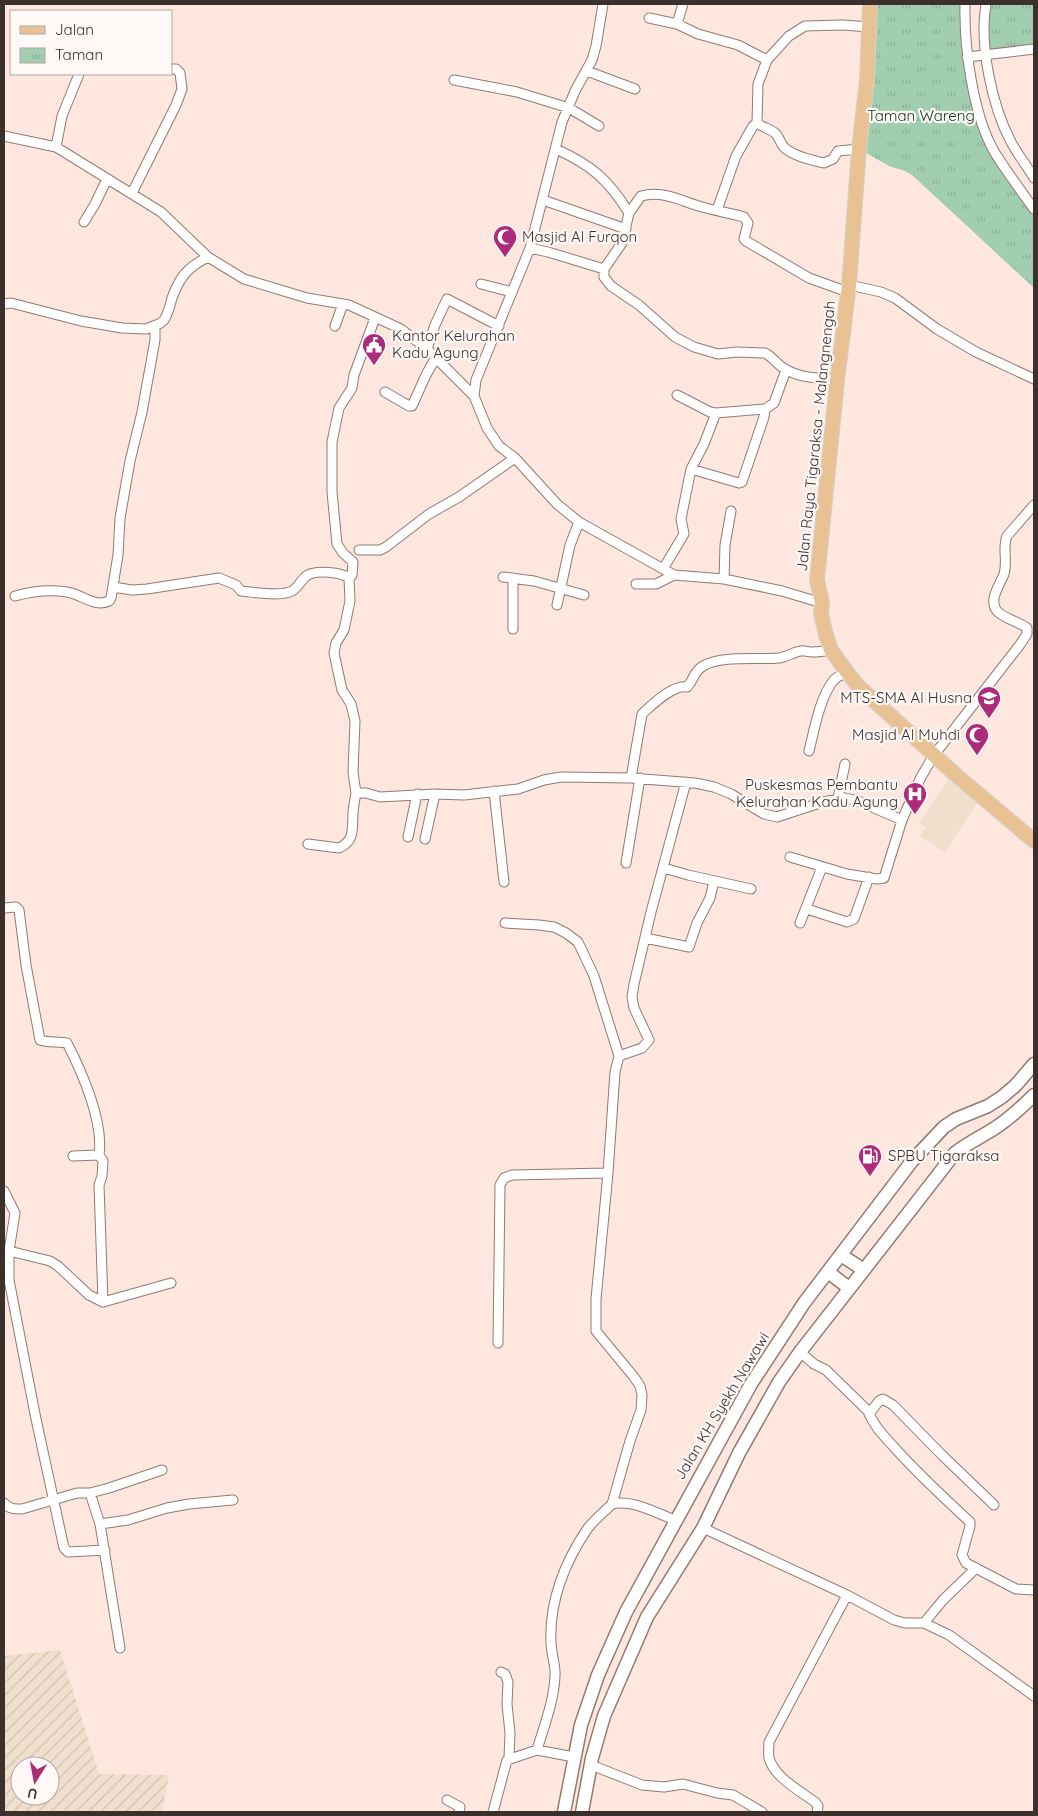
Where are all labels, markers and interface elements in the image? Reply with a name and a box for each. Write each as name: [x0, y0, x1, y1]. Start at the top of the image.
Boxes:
legend: [10, 10, 172, 75]
text: Jalan: [55, 20, 94, 39]
text: Taman: [55, 45, 103, 64]
park label: Taman Wareng: [867, 106, 975, 125]
mosque icon: Masjid Al Furqon: [492, 224, 518, 258]
place label: Masjid Al Furqon: [522, 227, 637, 246]
street label: Jalan Raya Tigaraksa - Malangnengah: [792, 300, 839, 572]
place label: Kantor Kelurahan Kadu Agung: [392, 326, 515, 362]
public building icon: Kantor Kelurahan Kadu Agung: [361, 332, 387, 366]
school or university icon: MTS-SMA Al Husna: [976, 685, 1002, 719]
place label: MTS-SMA Al Husna: [840, 688, 972, 707]
mosque icon: Masjid Al Muhdi: [964, 722, 990, 756]
place label: Masjid Al Muhdi: [852, 725, 960, 744]
place label: Puskesmas Pembantu Kelurahan Kadu Agung: [736, 775, 898, 811]
hospital icon: Puskesmas Pembantu Kelurahan Kadu Agung: [902, 781, 928, 815]
fuel station icon: SPBU Tigaraksa: [857, 1143, 883, 1177]
place label: SPBU Tigaraksa: [888, 1146, 999, 1165]
street label: Jalan KH Syekh Nawawi: [670, 1329, 773, 1483]
north arrow: [10, 1756, 60, 1806]
text: U: [26, 1784, 39, 1804]

